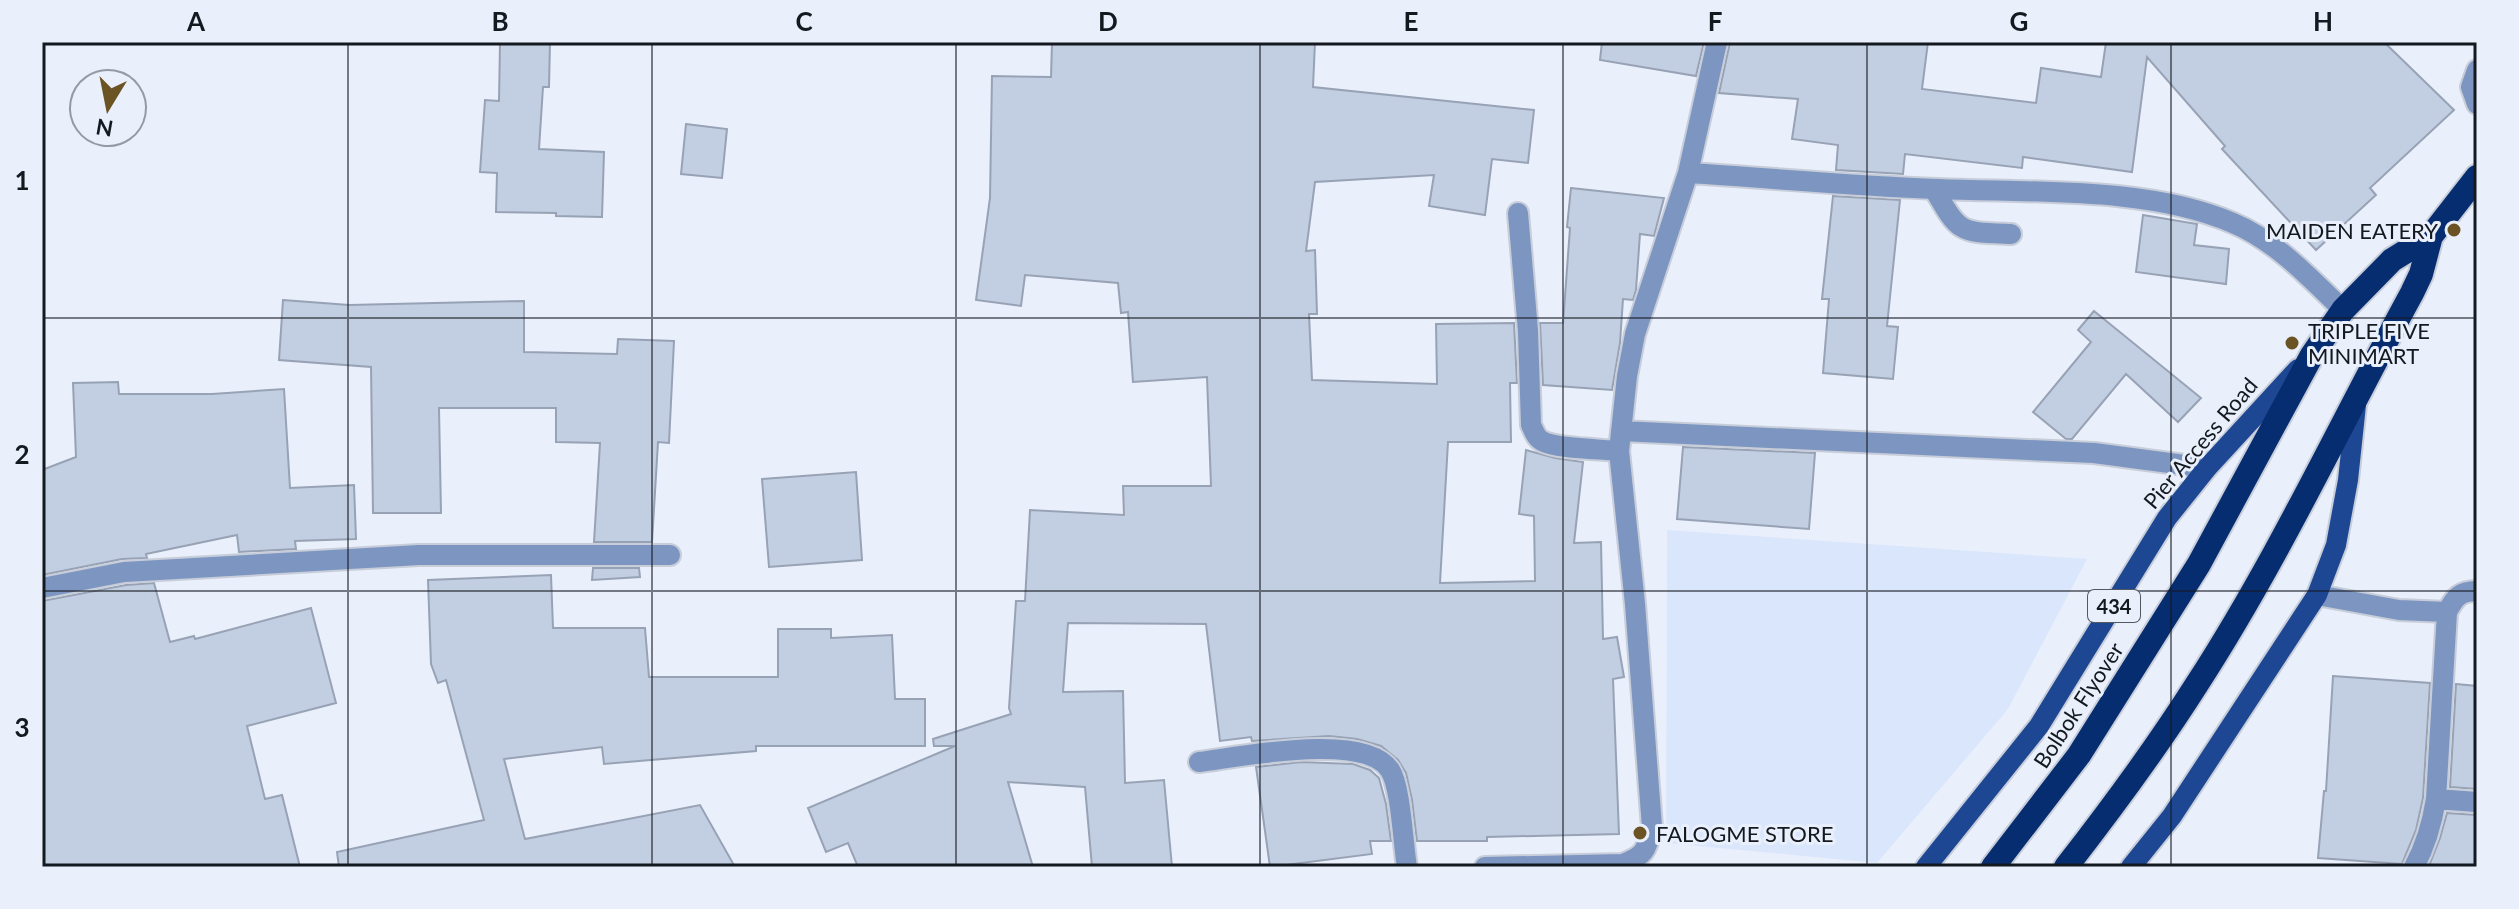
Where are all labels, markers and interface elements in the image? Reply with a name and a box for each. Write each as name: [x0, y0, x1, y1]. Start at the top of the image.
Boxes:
text: A: [186, 5, 206, 37]
text: B: [491, 5, 509, 37]
text: C: [795, 5, 813, 37]
text: D: [1098, 5, 1118, 37]
text: E: [1404, 5, 1418, 37]
text: F: [1708, 5, 1722, 37]
text: G: [2010, 5, 2028, 37]
text: H: [2313, 5, 2333, 37]
north arrow: [68, 68, 148, 148]
text: N: [94, 113, 115, 143]
text: 1: [14, 164, 30, 196]
place label: MAIDEN EATERY: [2266, 217, 2438, 244]
marker: MAIDEN EATERY: [2445, 221, 2463, 239]
place label: TRIPLE FIVE MINIMART: [2308, 317, 2430, 369]
marker: TRIPLE FIVE MINIMART: [2283, 334, 2301, 352]
street label: Pier Access Road: [2137, 372, 2263, 514]
text: 2: [14, 438, 30, 470]
road number: 434: [2088, 590, 2140, 622]
street label: Bolbok Flyover: [2027, 637, 2129, 773]
text: 3: [14, 711, 30, 743]
place label: FALOGME STORE: [1656, 820, 1833, 847]
marker: FALOGME STORE: [1631, 824, 1649, 842]

